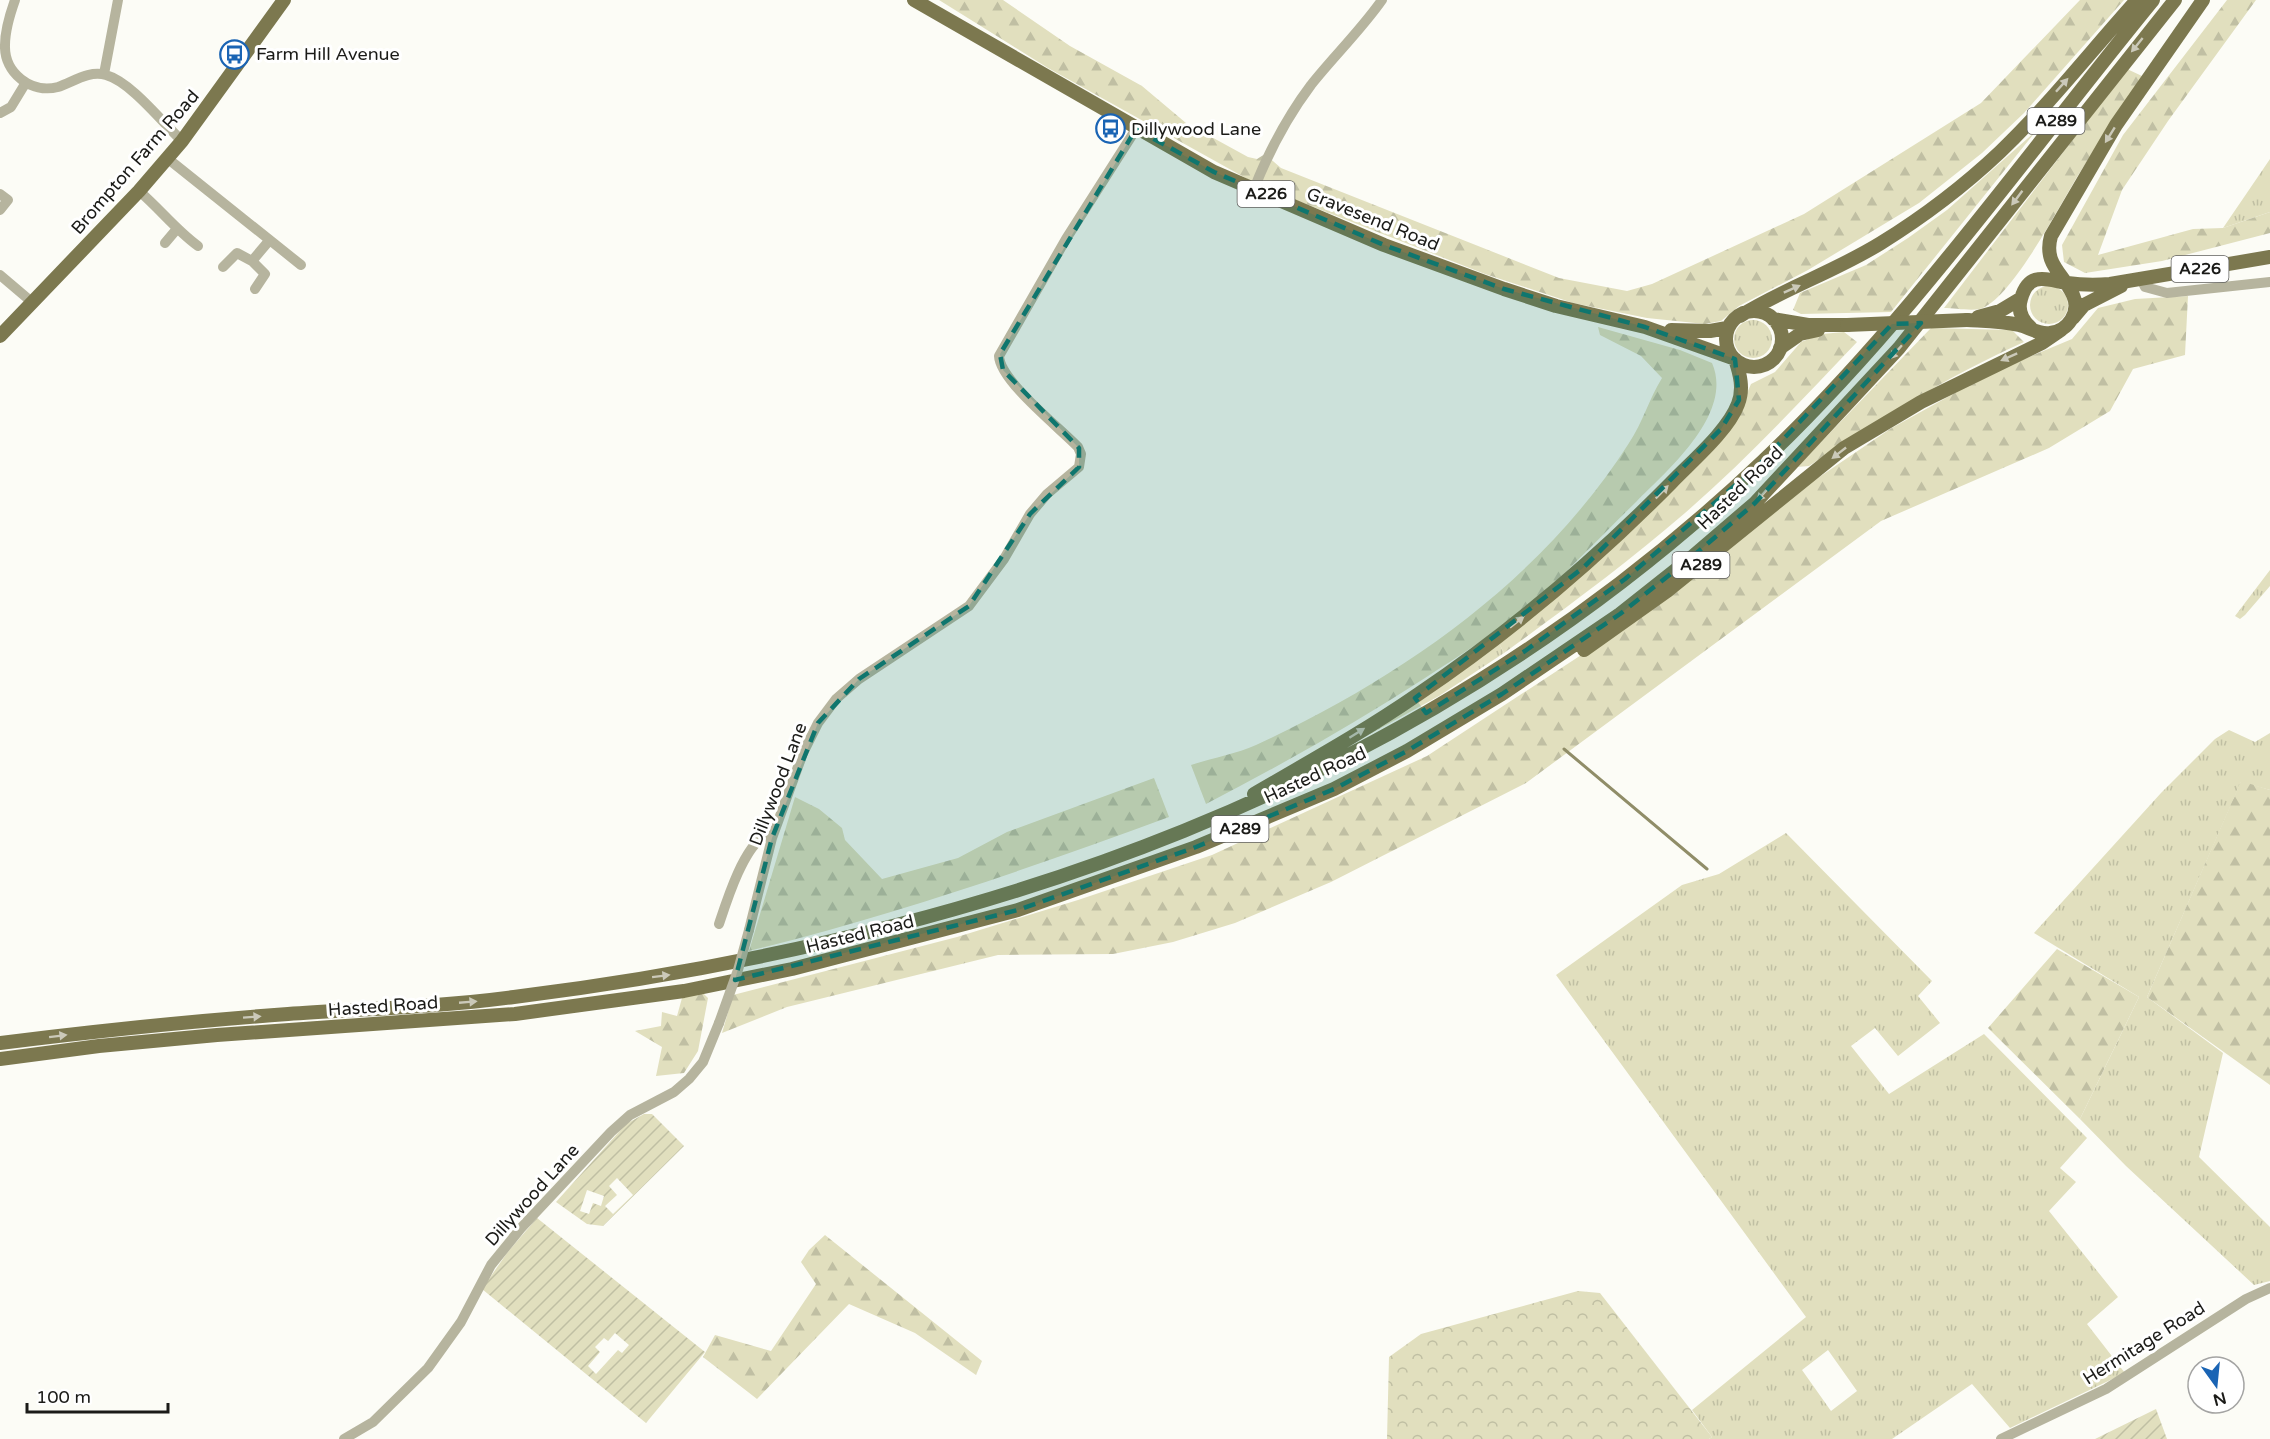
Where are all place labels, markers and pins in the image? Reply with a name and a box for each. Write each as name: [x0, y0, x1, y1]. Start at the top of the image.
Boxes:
bus stop icon: Farm Hill Avenue: [219, 38, 251, 70]
place label: Farm Hill Avenue: [256, 43, 400, 65]
bus stop icon: Dillywood Lane: [1094, 113, 1126, 145]
place label: Dillywood Lane: [1131, 118, 1261, 140]

